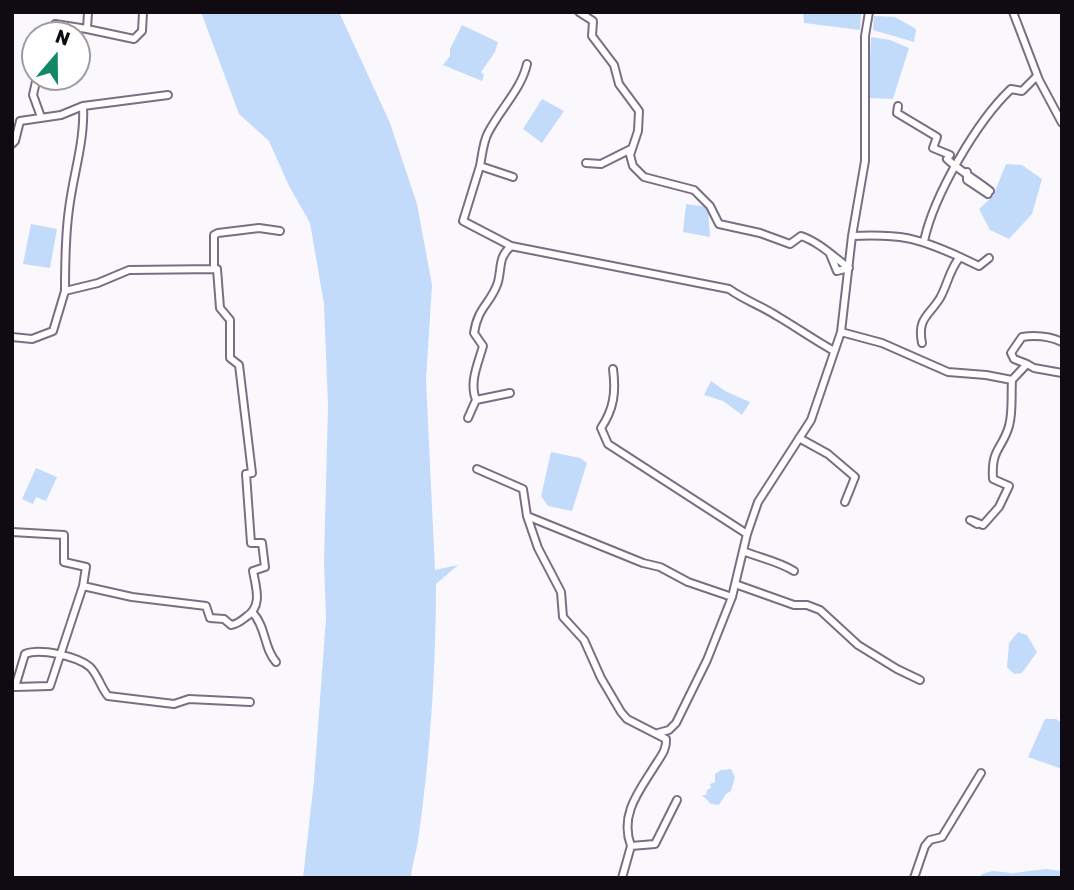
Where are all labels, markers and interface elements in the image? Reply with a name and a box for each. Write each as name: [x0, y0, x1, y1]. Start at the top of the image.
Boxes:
north arrow: [21, 21, 91, 91]
text: N: [52, 25, 73, 51]

